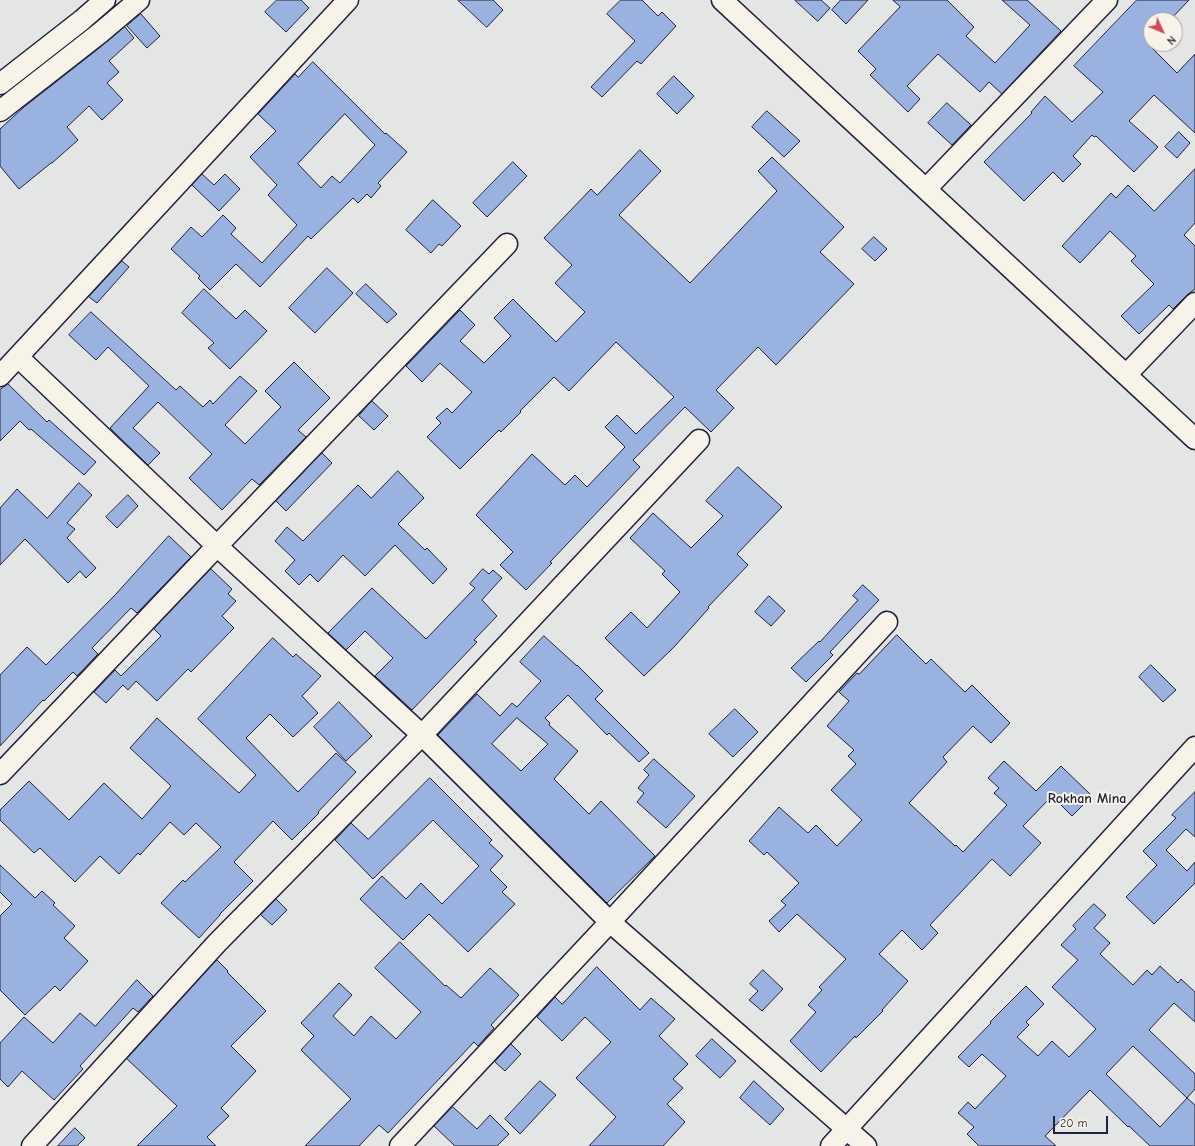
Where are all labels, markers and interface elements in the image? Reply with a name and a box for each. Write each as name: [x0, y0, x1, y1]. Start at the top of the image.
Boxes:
north arrow: [1143, 12, 1183, 52]
text: N: [1164, 33, 1178, 47]
district label: Rokhan Mina: [1048, 791, 1126, 807]
scale bar: [1055, 1108, 1110, 1134]
text: 20 m: [1060, 1116, 1088, 1130]

